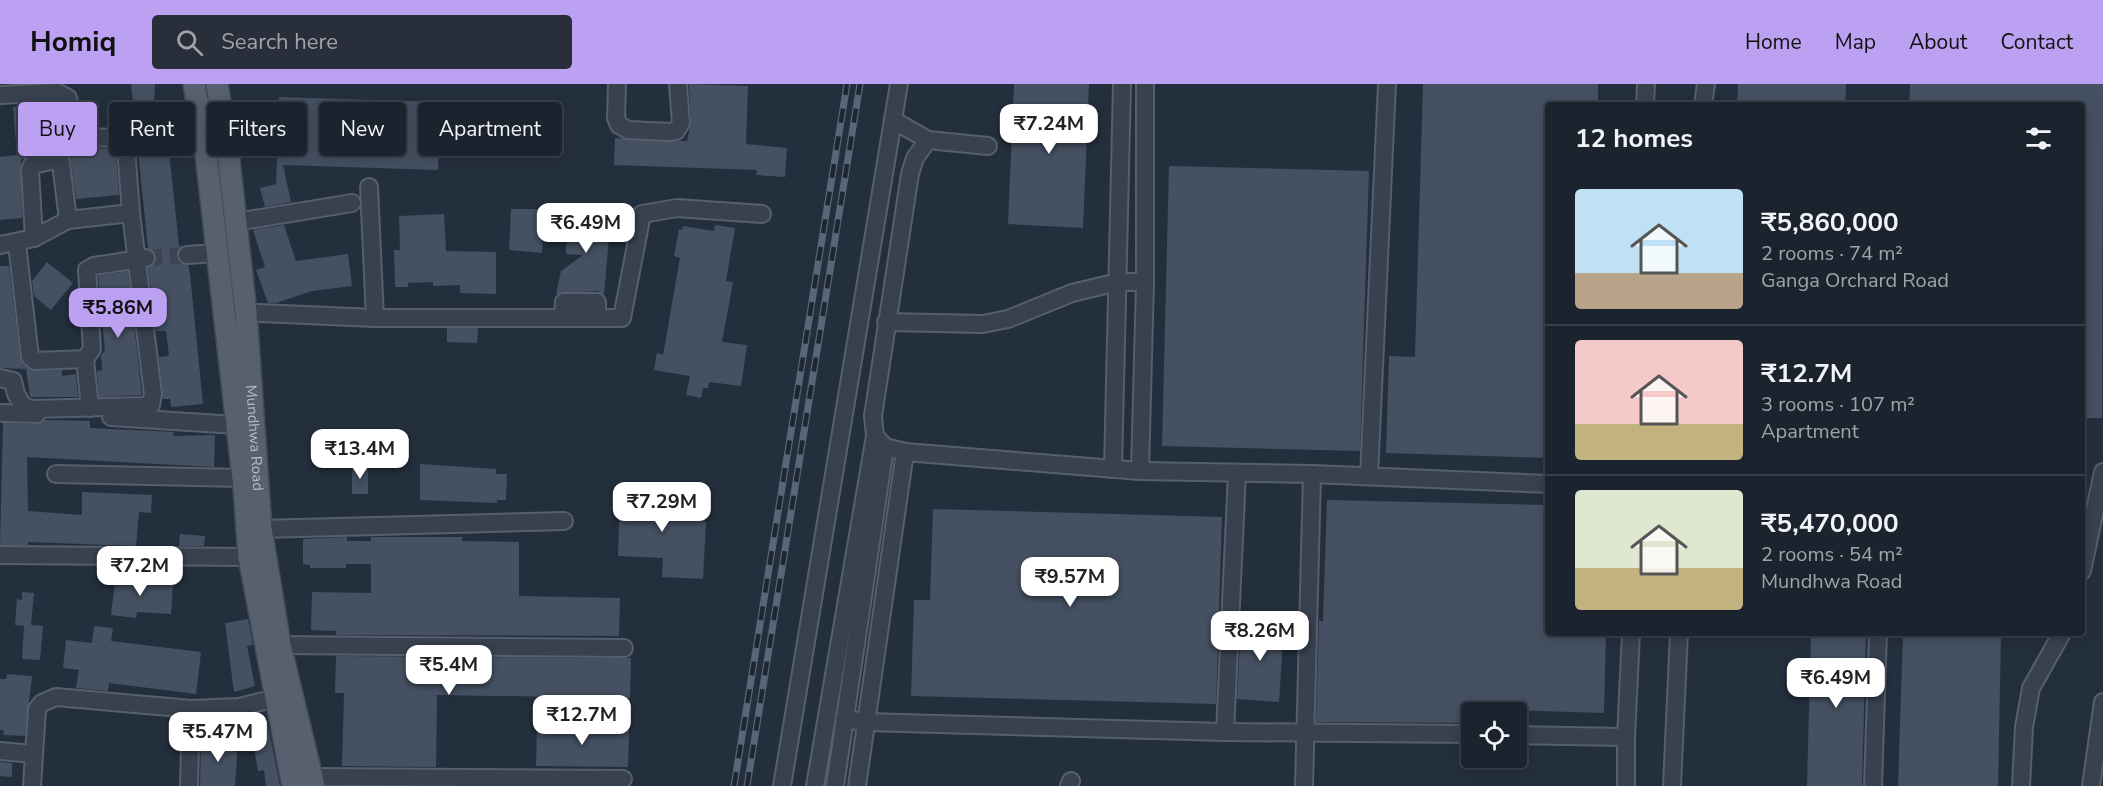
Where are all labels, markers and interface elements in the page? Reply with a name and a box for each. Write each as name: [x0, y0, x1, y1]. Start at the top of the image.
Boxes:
search box: [152, 15, 572, 69]
text: Homiq: [30, 23, 116, 61]
icon: search: [173, 26, 206, 59]
text: Search here: [221, 27, 338, 57]
text: Home: [1745, 28, 1802, 56]
text: Map: [1835, 28, 1876, 56]
text: About: [1909, 28, 1967, 56]
text: Contact: [2000, 28, 2073, 56]
chip: Buy: [18, 102, 97, 156]
chip: Rent: [109, 102, 195, 156]
chip: Filters: [207, 102, 307, 156]
chip: New: [319, 102, 406, 156]
chip: Apartment: [418, 102, 562, 156]
pin: ₹7.24M: [1000, 104, 1098, 155]
text: ₹7.24M: [1014, 110, 1084, 137]
text: 12 homes: [1575, 121, 1693, 156]
icon: filters: [2022, 122, 2055, 155]
pin: ₹6.49M: [537, 203, 635, 254]
text: ₹5,860,000: [1761, 205, 1899, 240]
text: ₹6.49M: [551, 209, 621, 236]
icon: home: [1623, 213, 1695, 285]
text: 2 rooms · 74 m²: [1761, 240, 1903, 267]
text: Ganga Orchard Road: [1761, 267, 1949, 294]
pin: ₹5.86M: [69, 288, 167, 339]
text: ₹5.86M: [83, 294, 153, 321]
text: ₹12.7M: [1761, 356, 1852, 391]
icon: home: [1623, 364, 1695, 436]
street label: Mundhwa Road: [241, 384, 268, 491]
text: 3 rooms · 107 m²: [1761, 391, 1915, 418]
text: Apartment: [1761, 418, 1859, 445]
pin: ₹13.4M: [311, 429, 409, 480]
text: ₹13.4M: [325, 435, 395, 462]
pin: ₹7.29M: [613, 482, 711, 533]
text: ₹7.29M: [627, 488, 697, 515]
text: ₹5,470,000: [1761, 506, 1899, 541]
icon: home: [1623, 514, 1695, 586]
text: 2 rooms · 54 m²: [1761, 541, 1903, 568]
pin: ₹7.2M: [98, 546, 182, 597]
text: ₹7.2M: [111, 552, 169, 579]
pin: ₹9.57M: [1021, 557, 1119, 608]
text: ₹9.57M: [1035, 563, 1105, 590]
text: Mundhwa Road: [1761, 568, 1903, 595]
pin: ₹8.26M: [1211, 611, 1309, 662]
text: ₹8.26M: [1225, 617, 1295, 644]
pin: ₹5.4M: [407, 645, 491, 696]
text: ₹5.4M: [420, 651, 478, 678]
pin: ₹6.49M: [1787, 658, 1885, 709]
text: ₹6.49M: [1801, 664, 1871, 691]
pin: ₹12.7M: [533, 695, 631, 746]
text: ₹12.7M: [547, 701, 617, 728]
map controls: [1461, 702, 1527, 768]
button: locate: [1461, 702, 1527, 768]
pin: ₹5.47M: [169, 712, 267, 763]
text: ₹5.47M: [183, 718, 253, 745]

